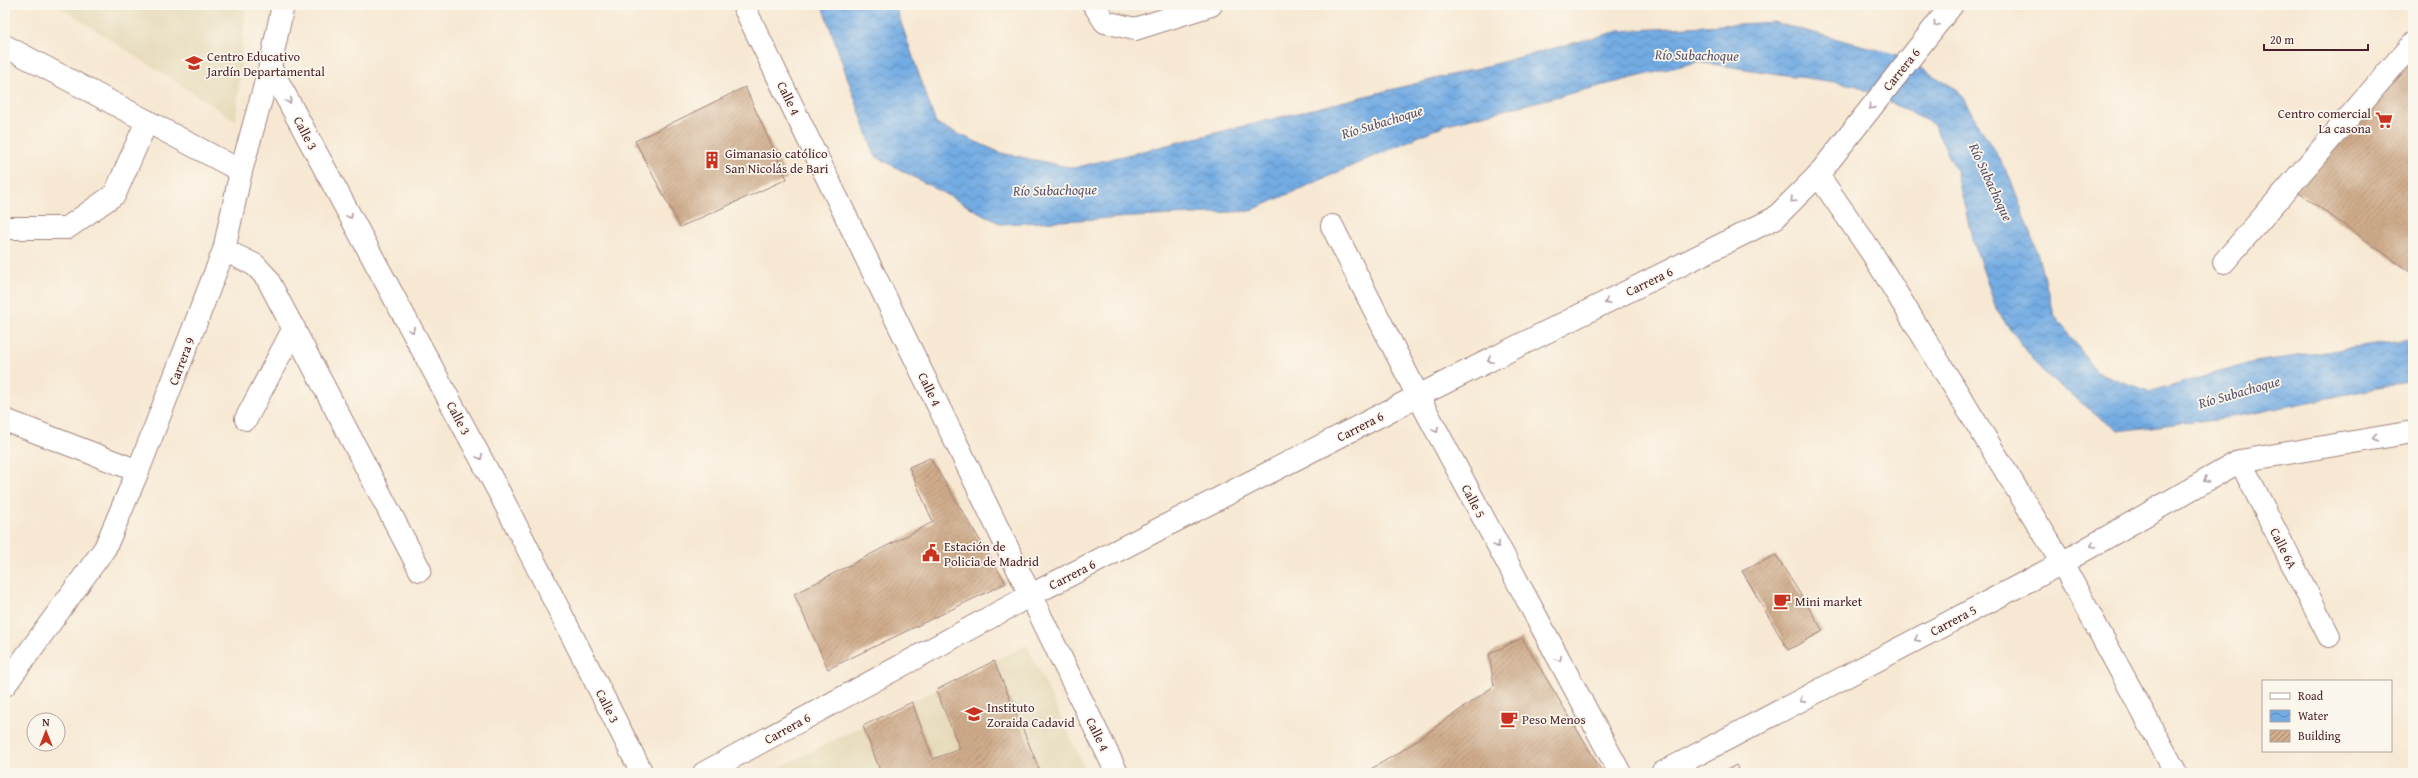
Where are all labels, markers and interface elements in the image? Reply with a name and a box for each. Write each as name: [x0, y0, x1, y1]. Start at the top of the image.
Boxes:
one-way arrow: [1934, 20, 1941, 27]
scale bar: [2264, 26, 2368, 52]
text: 20 m: [2270, 31, 2294, 48]
water label: Río Subachoque: [1654, 44, 1740, 66]
street label: Carrera 6: [1878, 44, 1925, 95]
place label: Centro Educativo Jardín Departamental: [205, 47, 325, 81]
school or university icon: Centro Educativo Jardín Departamental: [184, 53, 204, 73]
street label: Calle 4: [772, 78, 805, 118]
one-way arrow: [284, 97, 291, 104]
water label: Río Subachoque: [1338, 100, 1426, 144]
one-way arrow: [1868, 102, 1875, 109]
place label: Centro comercial La casona: [2278, 104, 2372, 138]
supermarket icon: Centro comercial La casona: [2374, 110, 2394, 130]
street label: Calle 3: [289, 113, 322, 153]
water label: Río Subachoque: [1964, 139, 2018, 225]
place label: Gimanasio católico San Nicolás de Bari: [725, 144, 829, 178]
building icon: Gimanasio católico San Nicolás de Bari: [702, 150, 722, 170]
water label: Río Subachoque: [1012, 179, 1098, 201]
one-way arrow: [1790, 195, 1798, 203]
one-way arrow: [346, 212, 353, 219]
street label: Carrera 6: [1622, 262, 1676, 301]
one-way arrow: [1603, 297, 1611, 305]
one-way arrow: [407, 326, 415, 333]
street label: Carrera 9: [164, 334, 199, 388]
one-way arrow: [1487, 355, 1494, 363]
street label: Calle 4: [913, 369, 946, 409]
water label: Río Subachoque: [2195, 371, 2283, 413]
street label: Calle 3: [442, 398, 475, 438]
street label: Carrera 6: [1333, 407, 1387, 446]
one-way arrow: [1431, 426, 1439, 433]
one-way arrow: [2371, 433, 2378, 442]
one-way arrow: [476, 453, 483, 460]
one-way arrow: [2203, 476, 2210, 483]
street label: Calle 5: [1457, 481, 1490, 521]
street label: Calle 6A: [2265, 524, 2302, 572]
place label: Estación de Policia de Madrid: [944, 537, 1039, 571]
one-way arrow: [1493, 541, 1500, 548]
one-way arrow: [2090, 541, 2098, 548]
public building icon: Estación de Policia de Madrid: [921, 543, 941, 563]
street label: Carrera 6: [1045, 555, 1099, 594]
cafe icon: Mini market: [1772, 591, 1792, 611]
place label: Mini market: [1795, 592, 1863, 611]
street label: Carrera 5: [1927, 600, 1980, 641]
one-way arrow: [1914, 634, 1921, 642]
one-way arrow: [1554, 655, 1562, 663]
legend: [2262, 680, 2392, 752]
street label: Calle 3: [591, 686, 624, 726]
text: Road: [2298, 687, 2324, 704]
one-way arrow: [1799, 695, 1806, 702]
place label: Instituto Zoraida Cadavid: [987, 698, 1075, 732]
school or university icon: Instituto Zoraida Cadavid: [964, 704, 984, 724]
text: Water: [2298, 707, 2328, 724]
street label: Carrera 6: [761, 708, 814, 749]
cafe icon: Peso Menos: [1499, 709, 1519, 729]
place label: Peso Menos: [1522, 710, 1586, 729]
north arrow: [26, 712, 66, 752]
text: N: [42, 714, 50, 730]
street label: Calle 4: [1081, 714, 1114, 754]
text: Building: [2298, 727, 2341, 744]

